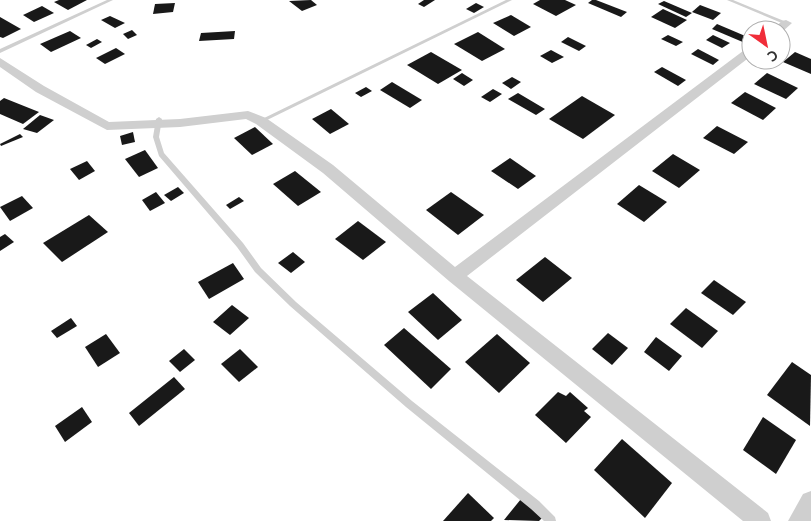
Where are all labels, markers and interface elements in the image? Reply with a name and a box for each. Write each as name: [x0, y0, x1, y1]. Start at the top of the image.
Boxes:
north arrow: [741, 20, 791, 70]
text: С: [765, 47, 781, 65]

